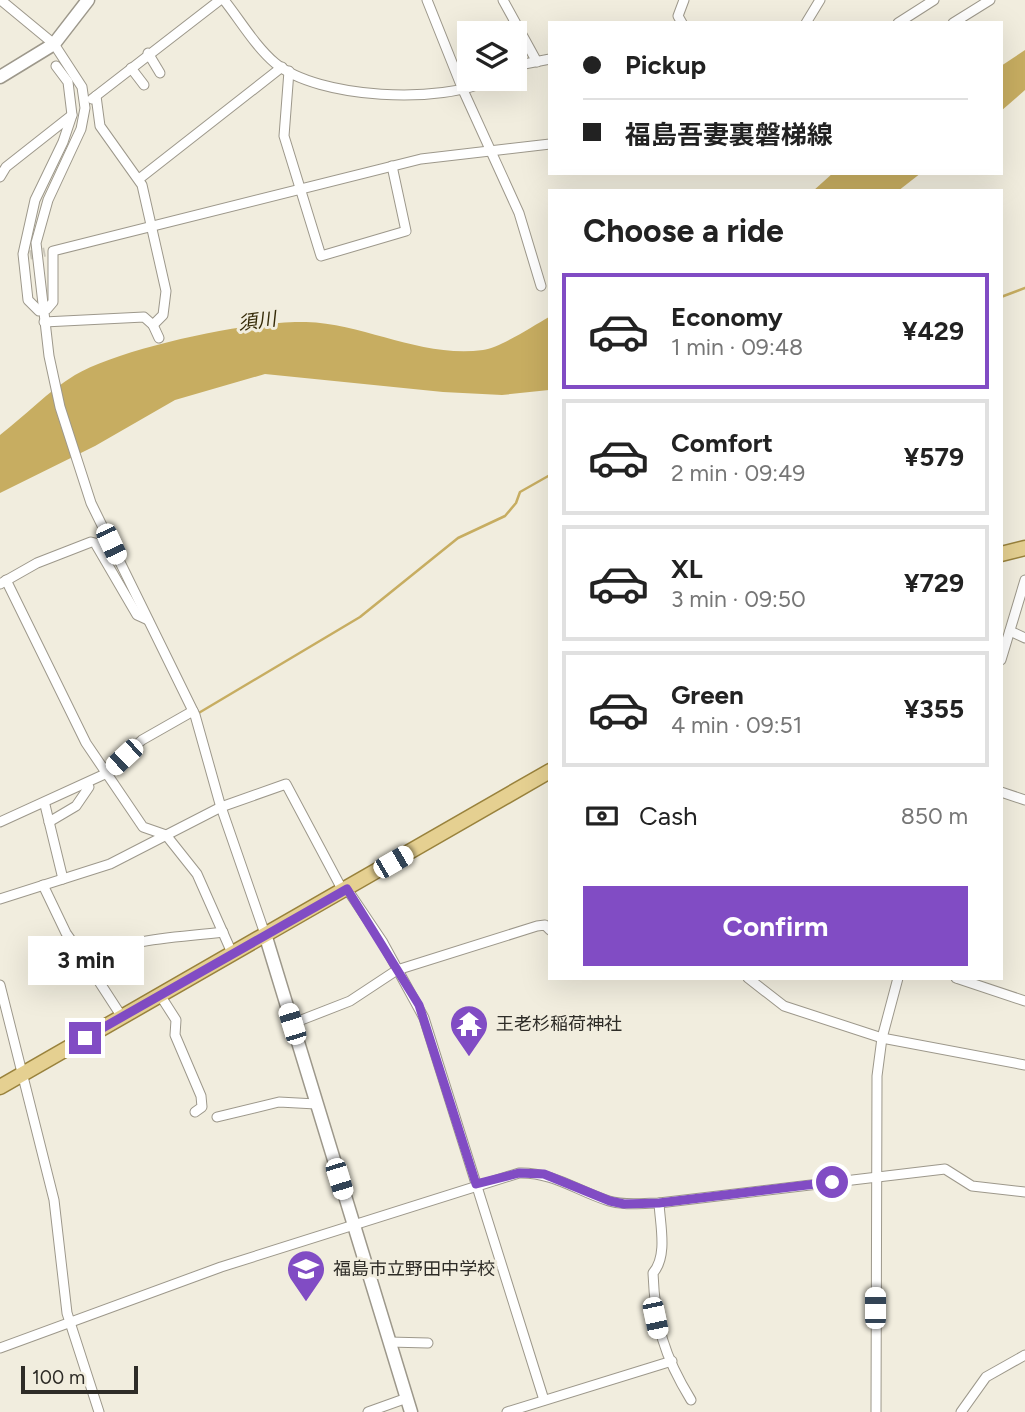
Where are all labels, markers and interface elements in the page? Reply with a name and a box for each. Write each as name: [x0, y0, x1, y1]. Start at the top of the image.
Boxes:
map controls: [457, 21, 527, 91]
button: layers: [457, 21, 527, 91]
text: Pickup: [625, 49, 706, 81]
text: 福島吾妻裏磐梯線: [625, 119, 833, 151]
text: Choose a ride: [583, 212, 784, 250]
icon: car: [587, 300, 650, 363]
text: Economy: [671, 301, 783, 333]
water label: 須川: [237, 307, 279, 335]
text: ¥429: [902, 315, 964, 347]
text: 1 min · 09:48: [671, 333, 803, 361]
icon: car: [587, 426, 650, 489]
text: Comfort: [671, 427, 773, 459]
text: ¥579: [904, 441, 964, 473]
text: 2 min · 09:49: [671, 459, 805, 487]
car: [93, 521, 130, 567]
icon: car: [587, 552, 650, 615]
text: XL: [671, 553, 703, 585]
text: ¥729: [904, 567, 964, 599]
text: 3 min · 09:50: [671, 585, 806, 613]
icon: car: [587, 678, 650, 741]
text: Green: [671, 679, 744, 711]
text: ¥355: [904, 693, 964, 725]
text: 4 min · 09:51: [671, 711, 802, 739]
car: [102, 735, 147, 779]
icon: cash: [583, 797, 621, 835]
text: Cash: [639, 800, 698, 832]
text: 850 m: [901, 802, 968, 830]
car: [370, 842, 417, 882]
button: Confirm: [583, 886, 968, 966]
callout: 3 min: [27, 936, 143, 986]
text: 3 min: [57, 946, 115, 974]
car: [276, 1001, 309, 1047]
temple icon: 王老杉稲荷神社: [448, 1003, 490, 1058]
place label: 王老杉稲荷神社: [496, 1013, 622, 1035]
route end: [69, 1022, 101, 1054]
car: [323, 1156, 356, 1202]
route start: [816, 1166, 848, 1198]
school or university icon: 福島市立野田中学校: [285, 1248, 327, 1303]
place label: 福島市立野田中学校: [333, 1258, 495, 1280]
car: [865, 1287, 886, 1329]
car: [641, 1295, 670, 1341]
scale bar: [21, 1363, 138, 1395]
text: 100 m: [32, 1366, 85, 1389]

